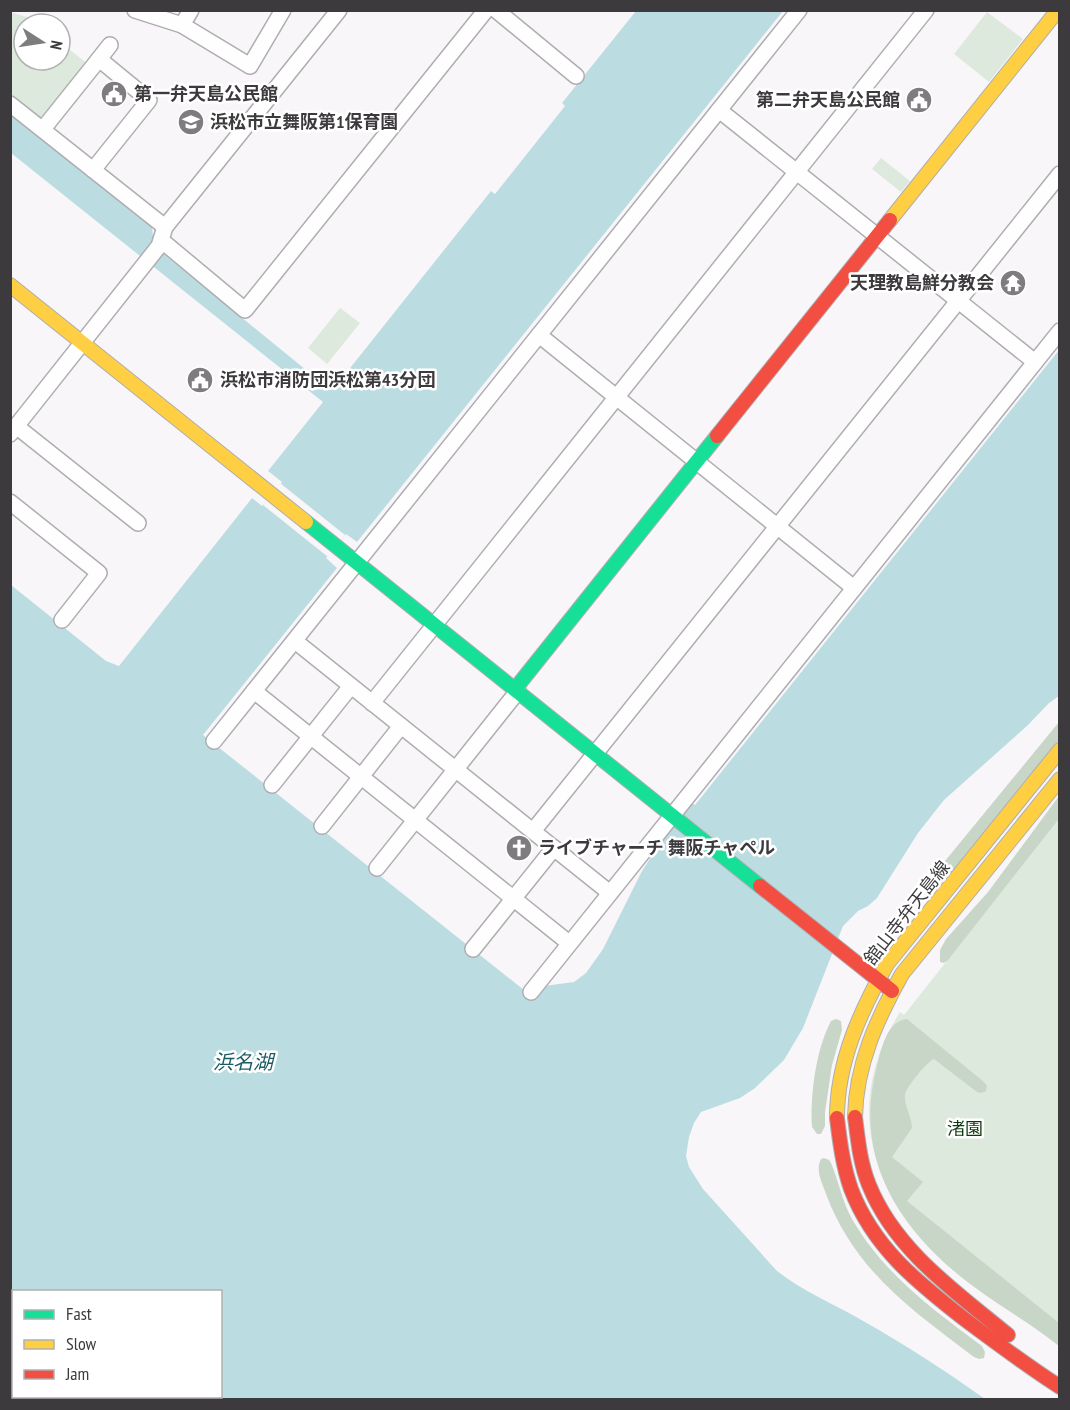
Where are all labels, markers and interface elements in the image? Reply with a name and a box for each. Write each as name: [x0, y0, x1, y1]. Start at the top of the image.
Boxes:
north arrow: [12, 12, 72, 72]
text: N: [46, 39, 67, 51]
public building icon: 第一弁天島公民館: [99, 79, 129, 109]
place label: 第一弁天島公民館: [134, 82, 278, 105]
public building icon: 第二弁天島公民館: [904, 85, 934, 115]
place label: 第二弁天島公民館: [756, 88, 900, 111]
school or university icon: 浜松市立舞阪第1保育園: [176, 107, 206, 137]
place label: 浜松市立舞阪第1保育園: [210, 110, 399, 133]
temple icon: 天理教島鮮分教会: [998, 268, 1028, 298]
place label: 天理教島鮮分教会: [850, 271, 994, 294]
public building icon: 浜松市消防団浜松第43分団: [185, 365, 215, 395]
place label: 浜松市消防団浜松第43分団: [220, 368, 435, 391]
church icon: ライブチャーチ 舞阪チャペル: [504, 833, 534, 863]
place label: ライブチャーチ 舞阪チャペル: [538, 836, 775, 859]
street label: 舘山寺弁天島線: [859, 856, 954, 969]
water label: 浜名湖: [213, 1049, 276, 1075]
park label: 渚園: [947, 1117, 983, 1140]
legend: [12, 1290, 222, 1398]
text: Fast: [66, 1302, 92, 1325]
text: Slow: [66, 1332, 97, 1355]
text: Jam: [65, 1362, 89, 1385]

